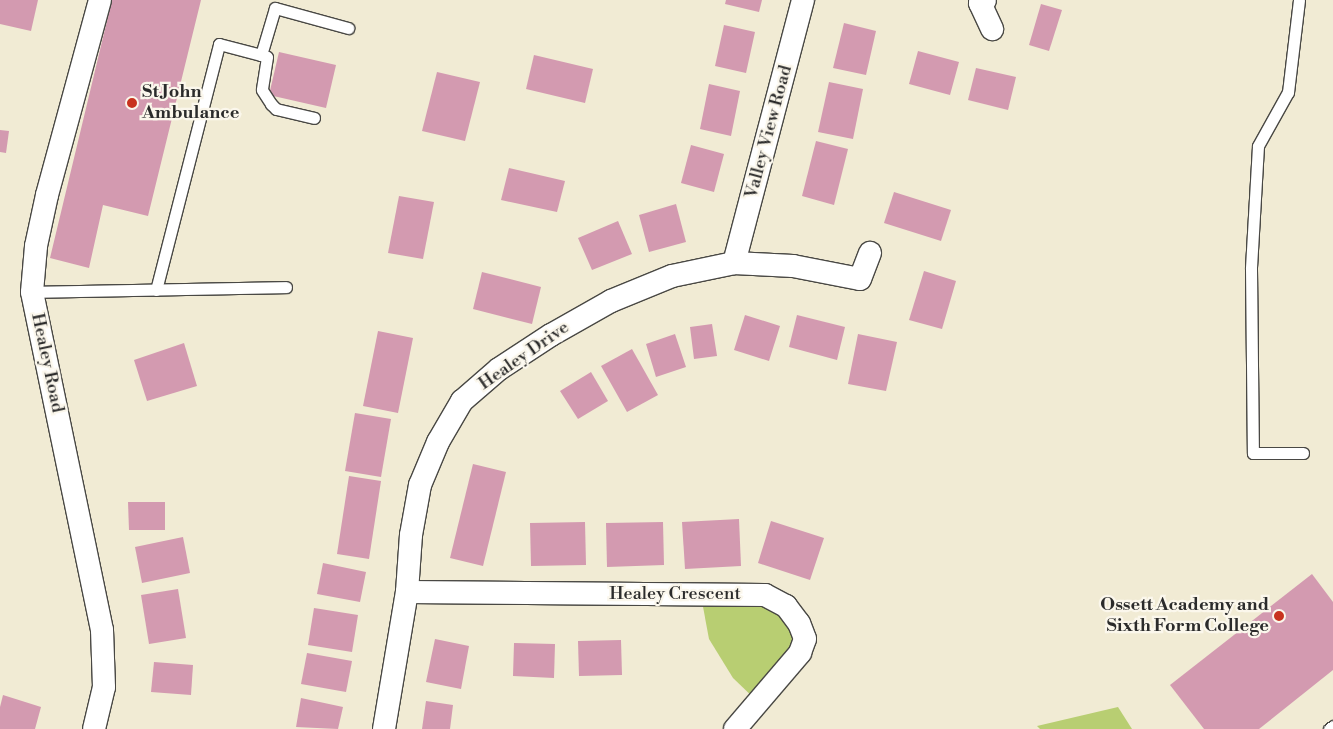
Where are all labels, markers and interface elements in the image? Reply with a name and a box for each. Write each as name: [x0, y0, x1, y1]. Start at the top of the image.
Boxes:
street label: Valley View Road: [741, 63, 797, 201]
place label: St John Ambulance: [142, 82, 239, 125]
marker: St John Ambulance: [126, 97, 138, 109]
street label: Healey Road: [26, 311, 68, 415]
street label: Healey Drive: [475, 317, 573, 395]
street label: Healey Crescent: [609, 583, 741, 605]
place label: Ossett Academy and Sixth Form College: [1100, 595, 1269, 638]
marker: Ossett Academy and Sixth Form College: [1273, 610, 1285, 622]

